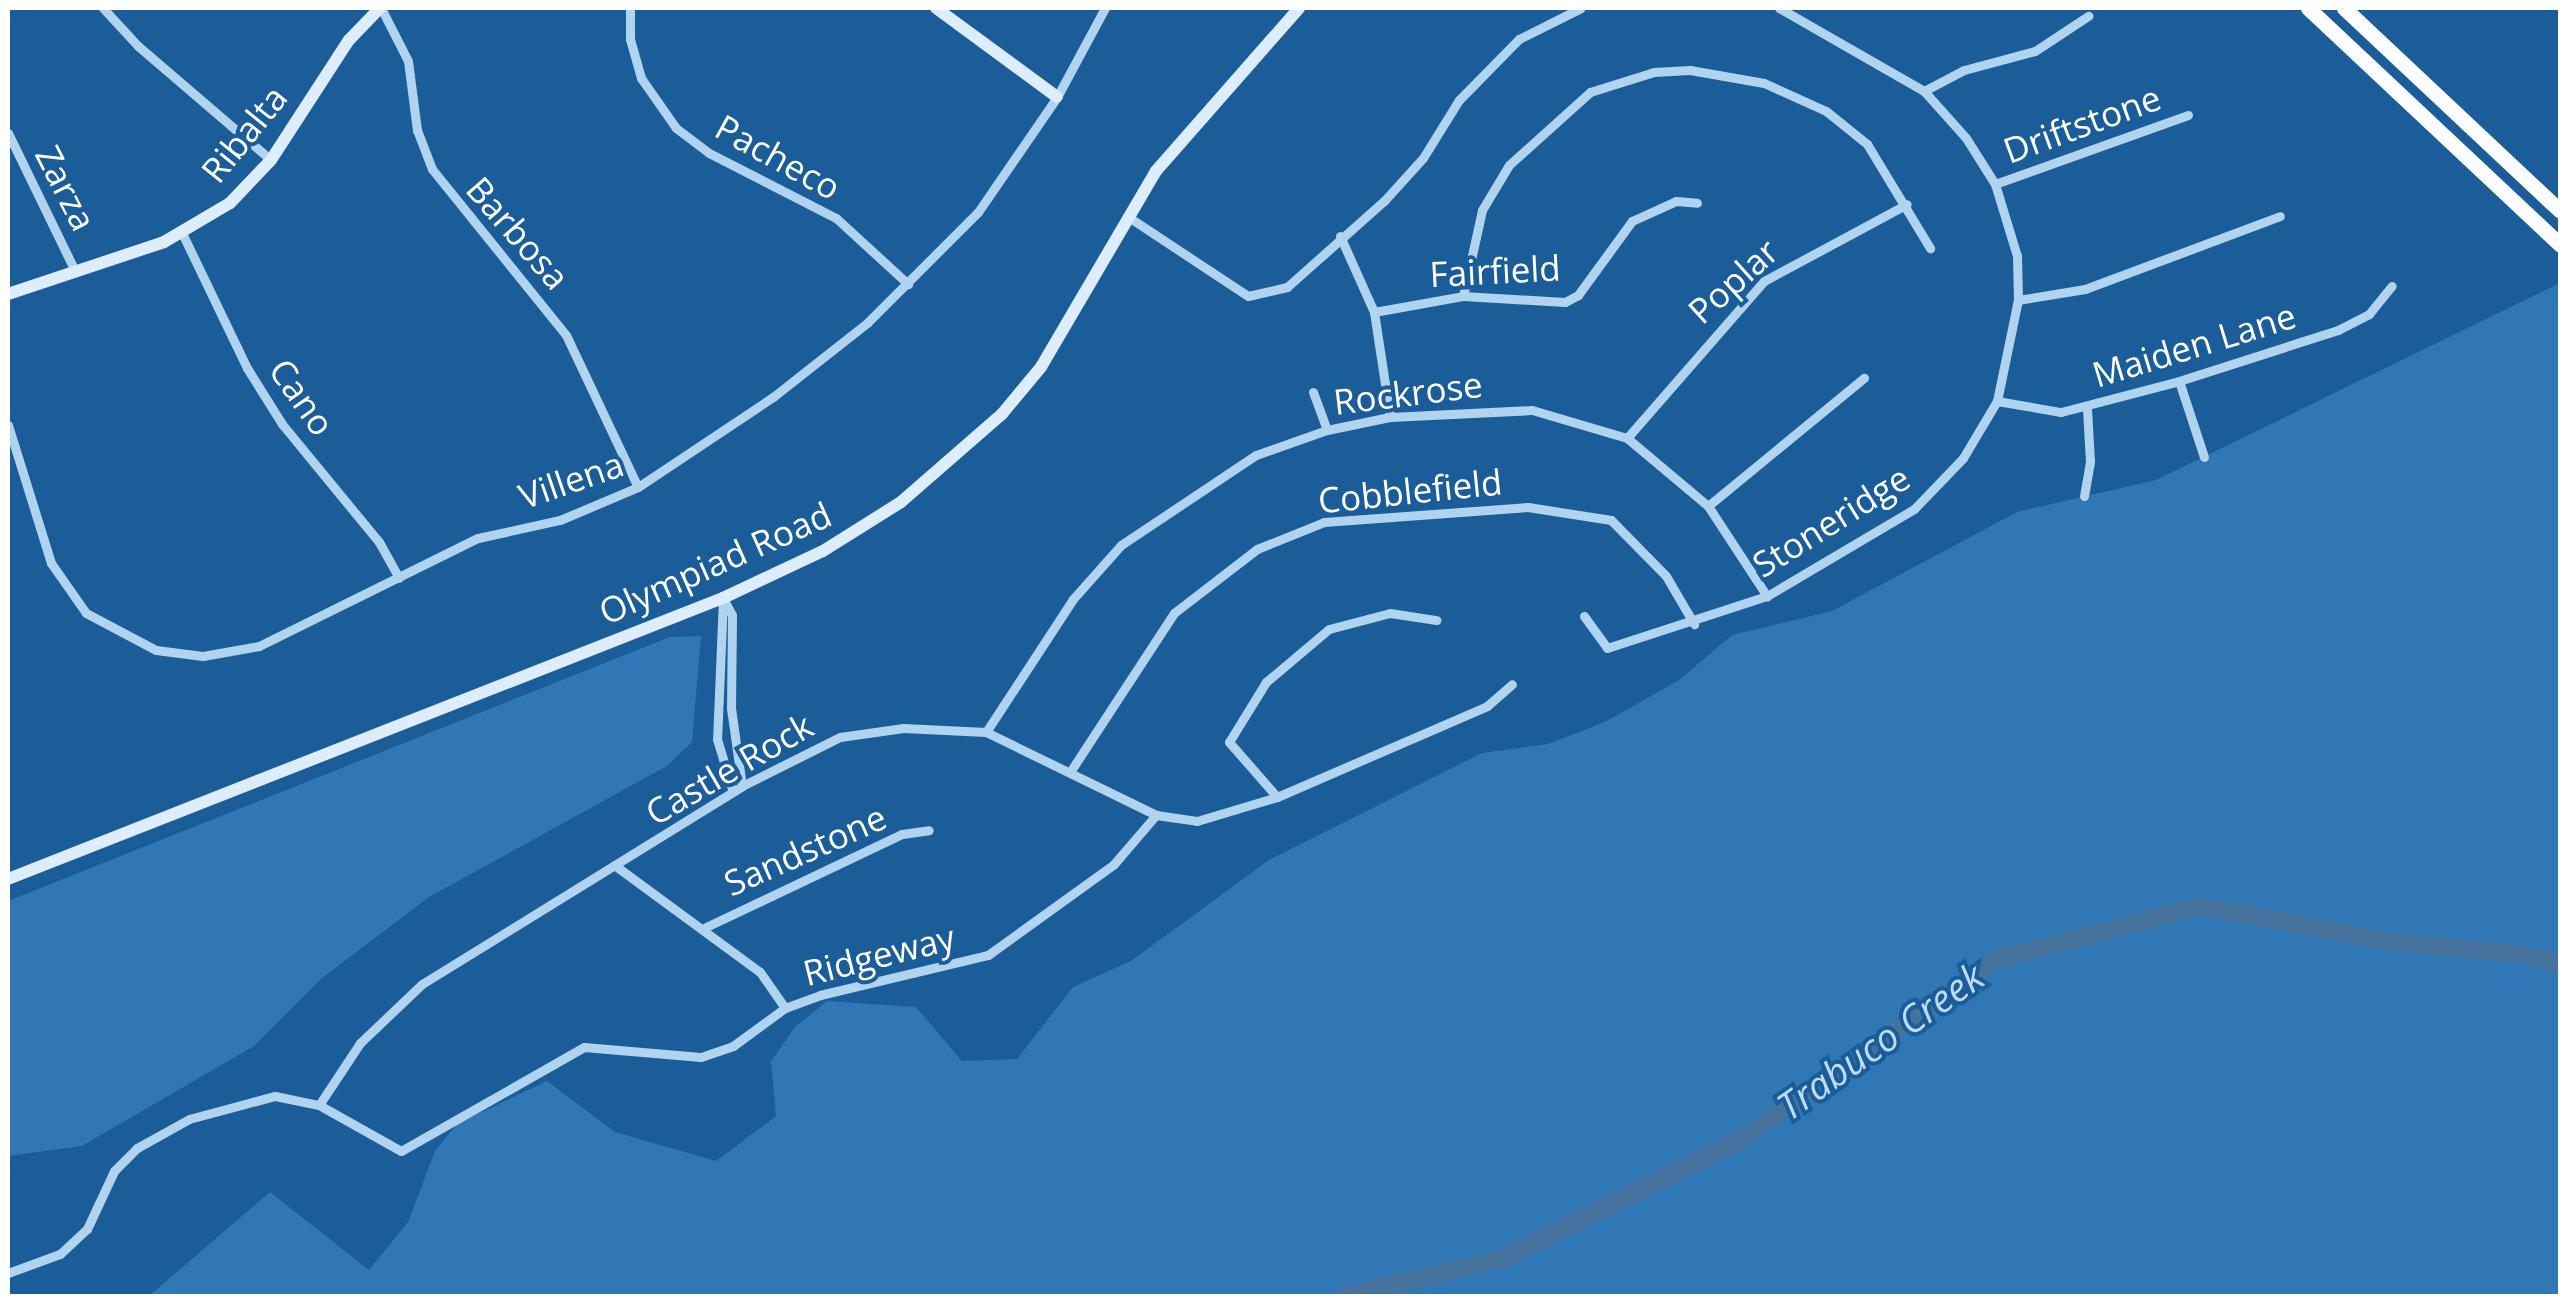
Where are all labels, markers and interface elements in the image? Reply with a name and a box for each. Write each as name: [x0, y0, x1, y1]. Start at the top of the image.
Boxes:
street label: Driftstone: [1998, 76, 2166, 172]
street label: Ribalta: [192, 77, 296, 191]
street label: Pacheco: [708, 106, 848, 208]
street label: Zarza: [27, 139, 105, 237]
street label: Barbosa: [458, 168, 578, 298]
street label: Poplar: [1680, 230, 1786, 332]
street label: Fairfield: [1428, 247, 1562, 295]
street label: Maiden Lane: [2087, 294, 2301, 396]
street label: Cano: [261, 351, 343, 443]
street label: Rockrose: [1331, 363, 1485, 423]
street label: Villena: [513, 443, 629, 517]
street label: Stoneridge: [1745, 456, 1917, 586]
street label: Cobblefield: [1316, 460, 1504, 522]
street label: Olympiad Road: [592, 493, 838, 633]
street label: Castle Rock: [638, 704, 820, 834]
street label: Sandstone: [718, 796, 892, 904]
street label: Ridgeway: [799, 916, 959, 994]
water label: Trabuco Creek: [1768, 953, 1992, 1129]

